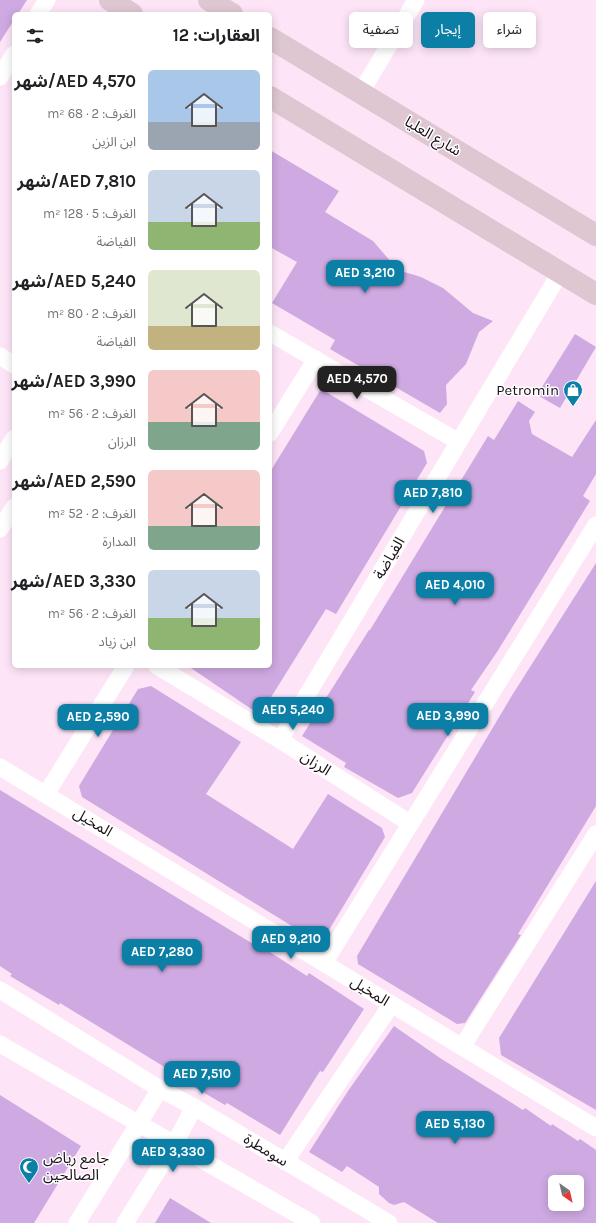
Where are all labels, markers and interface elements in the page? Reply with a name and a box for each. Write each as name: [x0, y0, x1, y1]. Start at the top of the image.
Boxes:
chip: تصفية: [349, 12, 413, 48]
chip: إيجار: [421, 12, 475, 48]
chip: شراء: [483, 12, 536, 48]
icon: filters: [24, 25, 46, 47]
text: العقارات: 12: [173, 25, 260, 45]
text: AED 4,570/شهر: [14, 71, 136, 91]
icon: home: [180, 86, 228, 134]
text: الغرف: 2 · 68 m²: [47, 106, 136, 121]
street label: شارع العليا: [400, 112, 465, 163]
text: ابن الزين: [92, 134, 136, 149]
text: AED 7,810/شهر: [17, 171, 136, 191]
icon: home: [180, 186, 228, 234]
text: الغرف: 5 · 128 m²: [43, 206, 136, 221]
text: الفياضة: [96, 234, 136, 249]
pin: AED 3,210: [319, 260, 411, 294]
text: AED 3,210: [335, 265, 395, 280]
text: AED 5,240/شهر: [13, 271, 136, 291]
icon: home: [180, 286, 228, 334]
text: الغرف: 2 · 80 m²: [47, 306, 136, 321]
text: الفياضة: [96, 334, 136, 349]
pin: AED 4,570: [311, 366, 403, 400]
text: AED 3,990/شهر: [12, 371, 136, 391]
text: AED 4,570: [326, 371, 388, 386]
shop icon: Petromin: [562, 379, 584, 407]
place label: Petromin: [496, 381, 559, 399]
icon: home: [180, 386, 228, 434]
text: الغرف: 2 · 56 m²: [48, 406, 136, 421]
text: الرزان: [108, 434, 136, 449]
text: AED 2,590/شهر: [12, 471, 136, 491]
pin: AED 7,810: [387, 480, 479, 514]
text: AED 7,810: [404, 485, 463, 500]
icon: home: [180, 486, 228, 534]
text: الغرف: 2 · 52 m²: [48, 506, 136, 521]
text: المدارة: [102, 534, 136, 549]
street label: الفياضة: [370, 534, 408, 582]
text: AED 3,330/شهر: [11, 571, 136, 591]
pin: AED 4,010: [409, 572, 501, 606]
text: AED 4,010: [425, 577, 485, 592]
icon: home: [180, 586, 228, 634]
text: الغرف: 2 · 56 m²: [48, 606, 136, 621]
text: ابن زياد: [99, 634, 136, 649]
pin: AED 5,240: [247, 697, 339, 731]
text: AED 5,240: [262, 702, 324, 717]
pin: AED 3,990: [402, 703, 494, 737]
pin: AED 2,590: [52, 704, 144, 738]
text: AED 3,990: [416, 708, 480, 723]
text: AED 2,590: [67, 709, 129, 724]
street label: الرزان: [298, 747, 334, 779]
street label: المخيل: [70, 803, 116, 841]
pin: AED 9,210: [245, 926, 337, 960]
text: AED 9,210: [261, 931, 321, 946]
pin: AED 7,280: [116, 939, 208, 973]
text: AED 7,280: [131, 944, 193, 959]
street label: المخيل: [347, 972, 393, 1010]
pin: AED 7,510: [156, 1061, 248, 1095]
text: AED 7,510: [173, 1066, 231, 1081]
pin: AED 5,130: [409, 1111, 501, 1145]
text: AED 5,130: [425, 1116, 485, 1131]
street label: سومطرة: [240, 1130, 292, 1170]
pin: AED 3,330: [127, 1139, 219, 1173]
text: AED 3,330: [141, 1144, 205, 1159]
place label: جامع رياض الصالحين: [43, 1149, 109, 1184]
mosque icon: جامع رياض الصالحين: [18, 1156, 40, 1184]
north arrow: [548, 1175, 584, 1211]
map controls: [548, 1175, 584, 1211]

